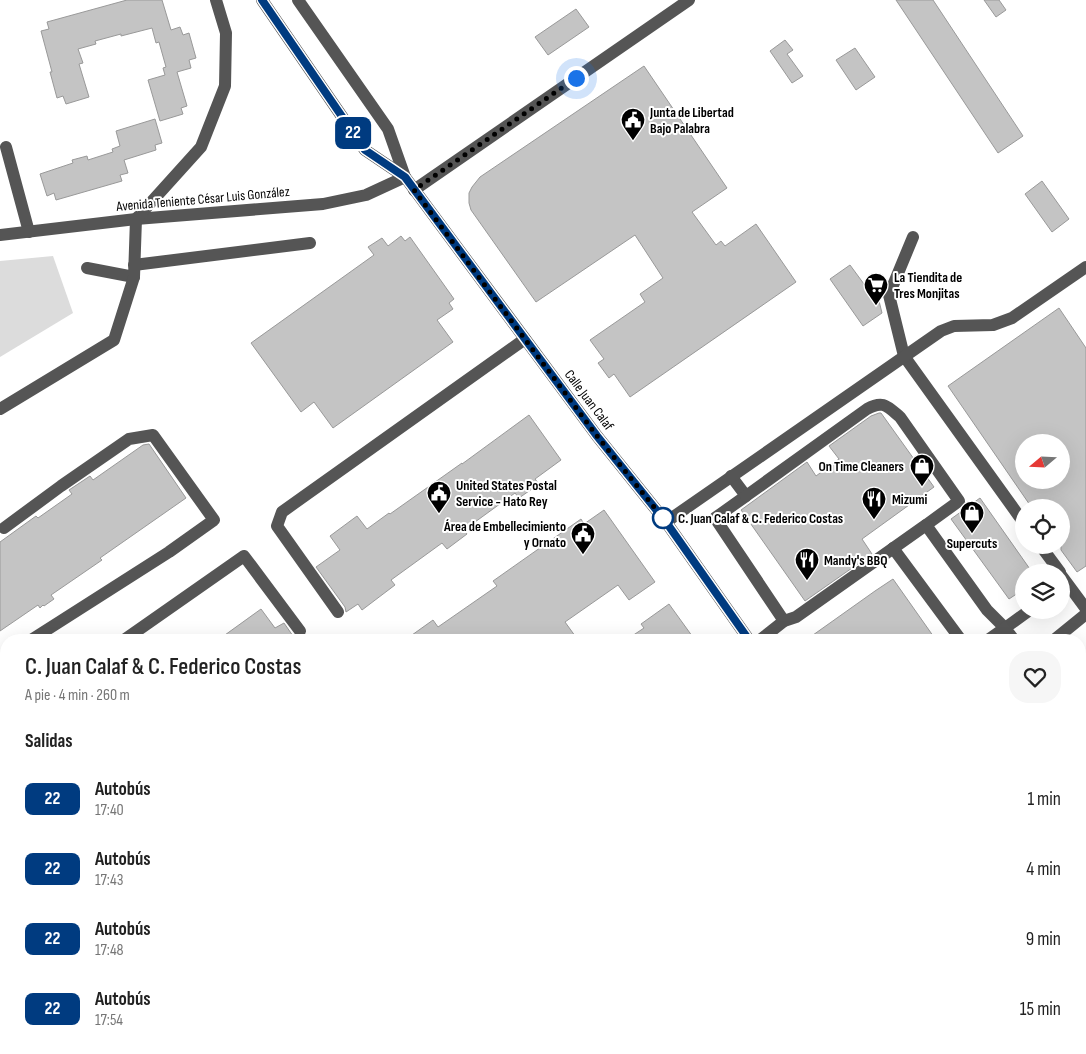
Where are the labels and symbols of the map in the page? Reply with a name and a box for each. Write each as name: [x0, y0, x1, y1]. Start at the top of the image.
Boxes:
your location: [564, 66, 589, 91]
place label: Junta de Libertad Bajo Palabra: [649, 104, 734, 137]
public building icon: Junta de Libertad Bajo Palabra: [620, 107, 646, 141]
line badge: 22: [330, 117, 376, 149]
street label: Avenida Teniente César Luis González: [115, 183, 290, 215]
place label: La Tiendita de Tres Monjitas: [894, 269, 962, 302]
supermarket icon: La Tiendita de Tres Monjitas: [863, 272, 889, 306]
street label: Calle Juan Calaf: [561, 366, 618, 434]
north arrow: [1015, 434, 1070, 489]
shop icon: On Time Cleaners: [909, 453, 935, 487]
place label: On Time Cleaners: [818, 458, 904, 475]
place label: United States Postal Service - Hato Rey: [456, 477, 557, 510]
public building icon: United States Postal Service - Hato Rey: [426, 480, 452, 514]
restaurant icon: Mizumi: [861, 486, 887, 520]
place label: Mizumi: [892, 491, 927, 508]
shop icon: Supercuts: [959, 500, 985, 534]
marker: C. Juan Calaf & C. Federico Costas: [652, 507, 674, 529]
place label: C. Juan Calaf & C. Federico Costas: [678, 510, 843, 527]
place label: Área de Embellecimiento y Ornato: [443, 518, 566, 551]
public building icon: Área de Embellecimiento y Ornato: [570, 521, 596, 555]
place label: Supercuts: [947, 535, 997, 552]
restaurant icon: Mandy's BBQ: [794, 547, 820, 581]
place label: Mandy's BBQ: [824, 552, 887, 569]

